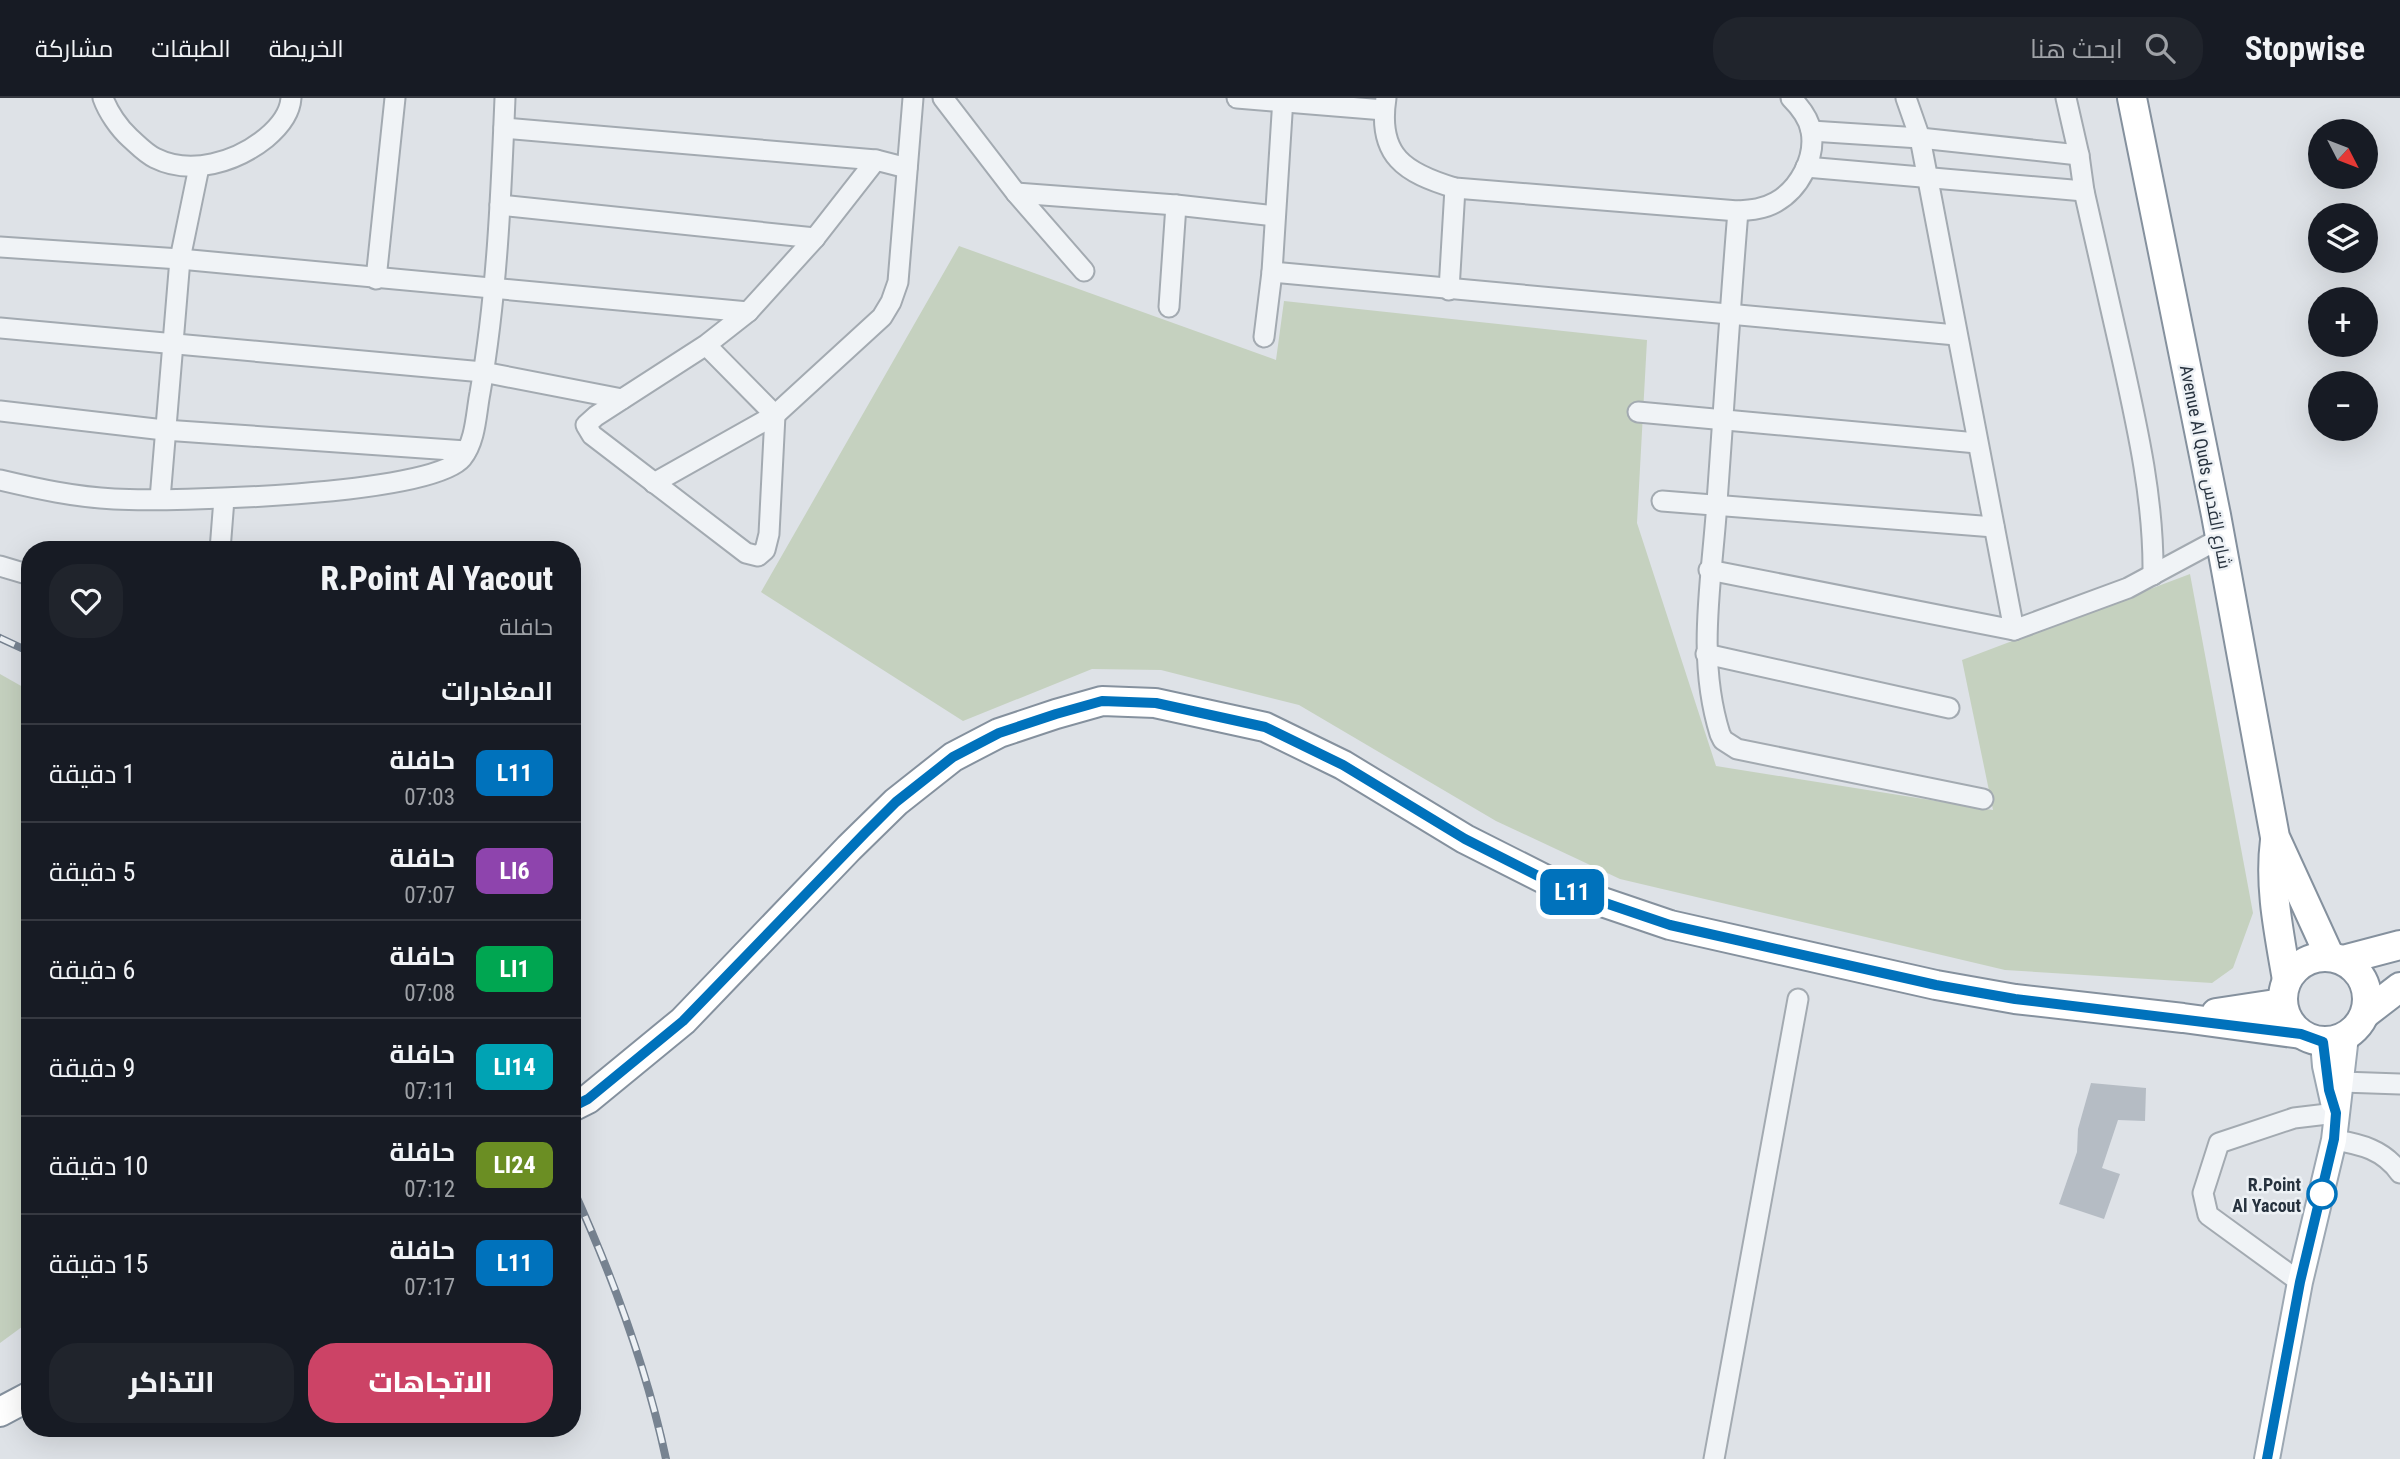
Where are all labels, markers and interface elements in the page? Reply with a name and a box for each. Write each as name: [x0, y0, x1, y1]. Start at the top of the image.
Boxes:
search box: [1713, 17, 2203, 80]
icon: search: [2141, 29, 2179, 67]
text: Stopwise: [2245, 29, 2365, 68]
text: ابحث هنا: [2030, 34, 2123, 64]
text: مشاركة: [35, 35, 113, 63]
text: الطبقات: [151, 35, 231, 63]
text: الخريطة: [269, 35, 344, 63]
north arrow: [2308, 119, 2378, 189]
map controls: [2308, 119, 2378, 441]
button: layers: [2308, 203, 2378, 273]
button: +: [2308, 287, 2378, 357]
street label: Avenue Al Quds شارع القدس: [2174, 363, 2236, 571]
button: −: [2308, 371, 2378, 441]
text: R.Point Al Yacout: [321, 559, 553, 598]
button: heart: [49, 564, 123, 638]
text: حافلة: [499, 614, 553, 641]
text: المغادرات: [441, 676, 553, 706]
text: حافلة: [390, 745, 455, 775]
text: 1 دقيقة: [49, 759, 135, 789]
text: L11: [497, 759, 532, 787]
text: 07:03: [404, 784, 455, 811]
text: حافلة: [390, 843, 455, 873]
text: 5 دقيقة: [49, 857, 135, 887]
text: LI6: [499, 857, 530, 885]
line badge: L11: [1532, 869, 1612, 915]
text: L11: [1554, 878, 1590, 906]
text: 07:07: [404, 882, 455, 909]
text: حافلة: [390, 941, 455, 971]
text: 6 دقيقة: [49, 955, 135, 985]
text: LI1: [499, 955, 530, 983]
text: 07:08: [404, 980, 455, 1007]
text: حافلة: [390, 1039, 455, 1069]
text: 9 دقيقة: [49, 1053, 135, 1083]
text: LI14: [493, 1053, 536, 1081]
text: 07:11: [404, 1078, 455, 1105]
text: حافلة: [390, 1137, 455, 1167]
text: 10 دقيقة: [49, 1151, 148, 1181]
text: LI24: [493, 1151, 536, 1179]
place label: R.Point Al Yacout: [2232, 1174, 2301, 1216]
text: 07:12: [404, 1176, 455, 1203]
marker: R.Point Al Yacout: [2307, 1179, 2337, 1209]
text: حافلة: [390, 1235, 455, 1265]
text: 15 دقيقة: [49, 1249, 148, 1279]
text: L11: [497, 1249, 532, 1277]
text: 07:17: [404, 1274, 455, 1301]
button: التذاكر: [49, 1343, 294, 1423]
button: الاتجاهات: [308, 1343, 553, 1423]

